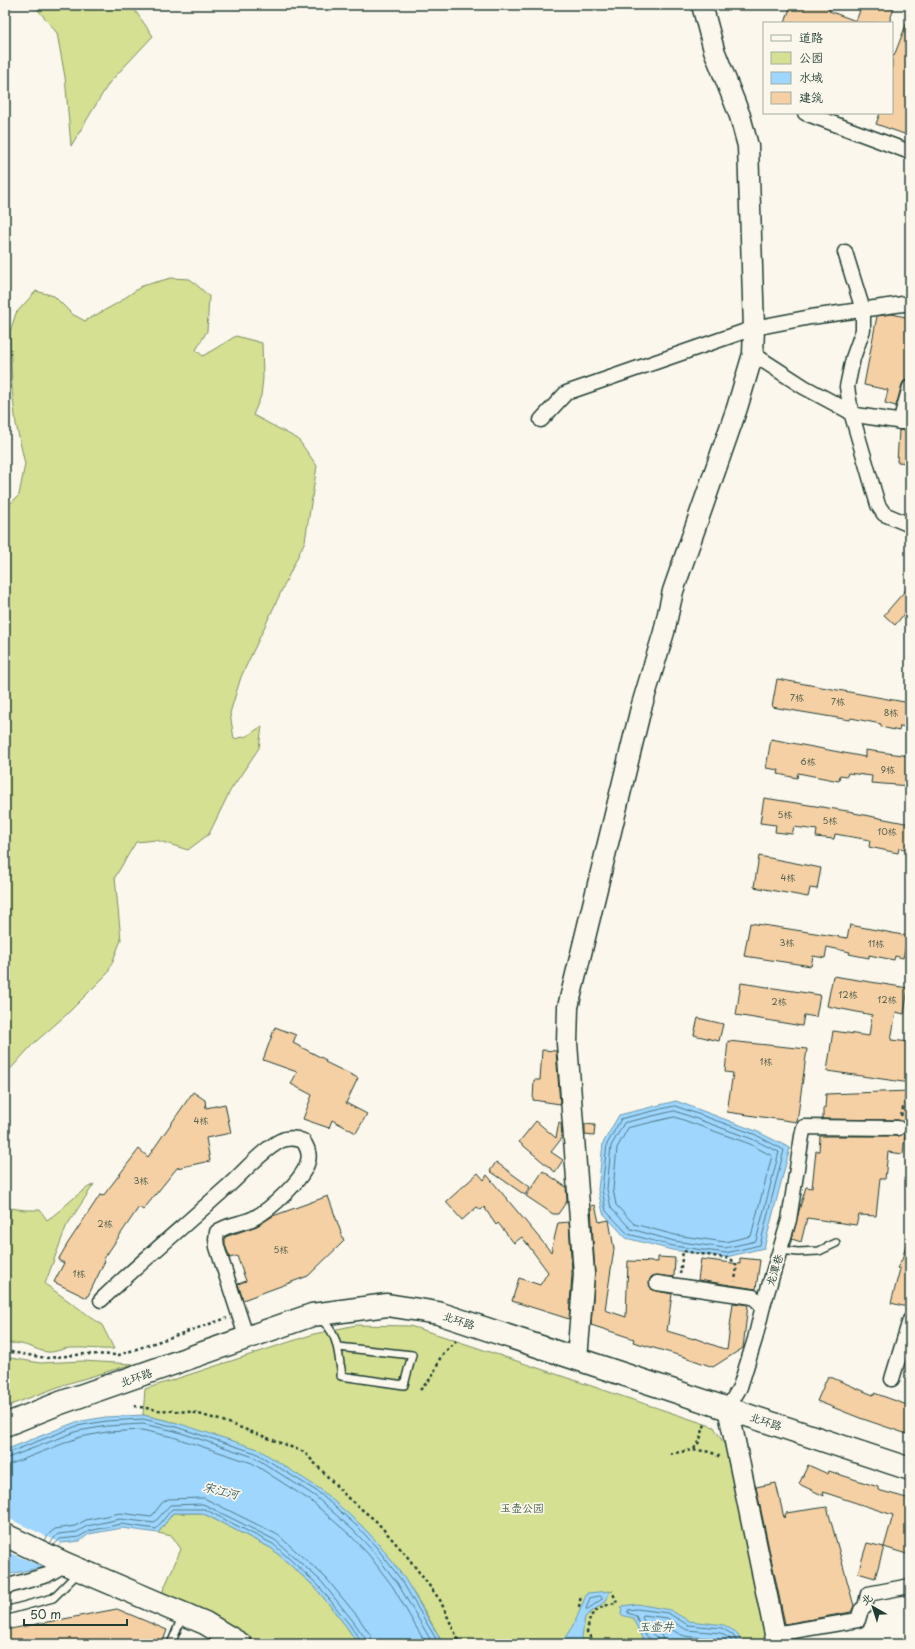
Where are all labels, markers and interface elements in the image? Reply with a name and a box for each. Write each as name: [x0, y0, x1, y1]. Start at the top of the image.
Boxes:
legend: [763, 22, 893, 114]
text: 道路: [799, 28, 823, 46]
text: 公园: [799, 48, 823, 66]
text: 水域: [799, 68, 823, 86]
text: 建筑: [799, 88, 823, 106]
house number: 7栋: [790, 690, 804, 704]
house number: 7栋: [831, 694, 845, 708]
house number: 8栋: [884, 705, 898, 719]
house number: 6栋: [800, 754, 816, 768]
house number: 9栋: [881, 762, 895, 776]
house number: 5栋: [778, 807, 792, 821]
house number: 5栋: [823, 813, 837, 827]
house number: 10栋: [877, 824, 897, 838]
house number: 4栋: [781, 870, 795, 884]
house number: 3栋: [780, 935, 794, 949]
house number: 11栋: [868, 936, 884, 950]
house number: 12栋: [838, 987, 858, 1001]
house number: 12栋: [877, 992, 897, 1006]
house number: 2栋: [771, 994, 787, 1008]
house number: 1栋: [759, 1054, 773, 1068]
house number: 4栋: [194, 1113, 208, 1127]
house number: 3栋: [134, 1173, 148, 1187]
house number: 2栋: [97, 1216, 113, 1230]
house number: 5栋: [274, 1242, 288, 1256]
street label: 龙潭巷: [761, 1252, 787, 1288]
house number: 1栋: [72, 1266, 86, 1280]
street label: 北环路: [441, 1307, 477, 1333]
street label: 北环路: [118, 1364, 154, 1390]
street label: 北环路: [748, 1408, 784, 1434]
water label: 宋江河: [201, 1477, 243, 1504]
park label: 玉壶公园: [500, 1499, 544, 1516]
north arrow: [853, 1587, 893, 1627]
text: 北: [857, 1589, 876, 1609]
scale bar: [24, 1601, 127, 1627]
text: 50 m: [30, 1605, 61, 1623]
water label: 玉壶井: [638, 1617, 675, 1635]

